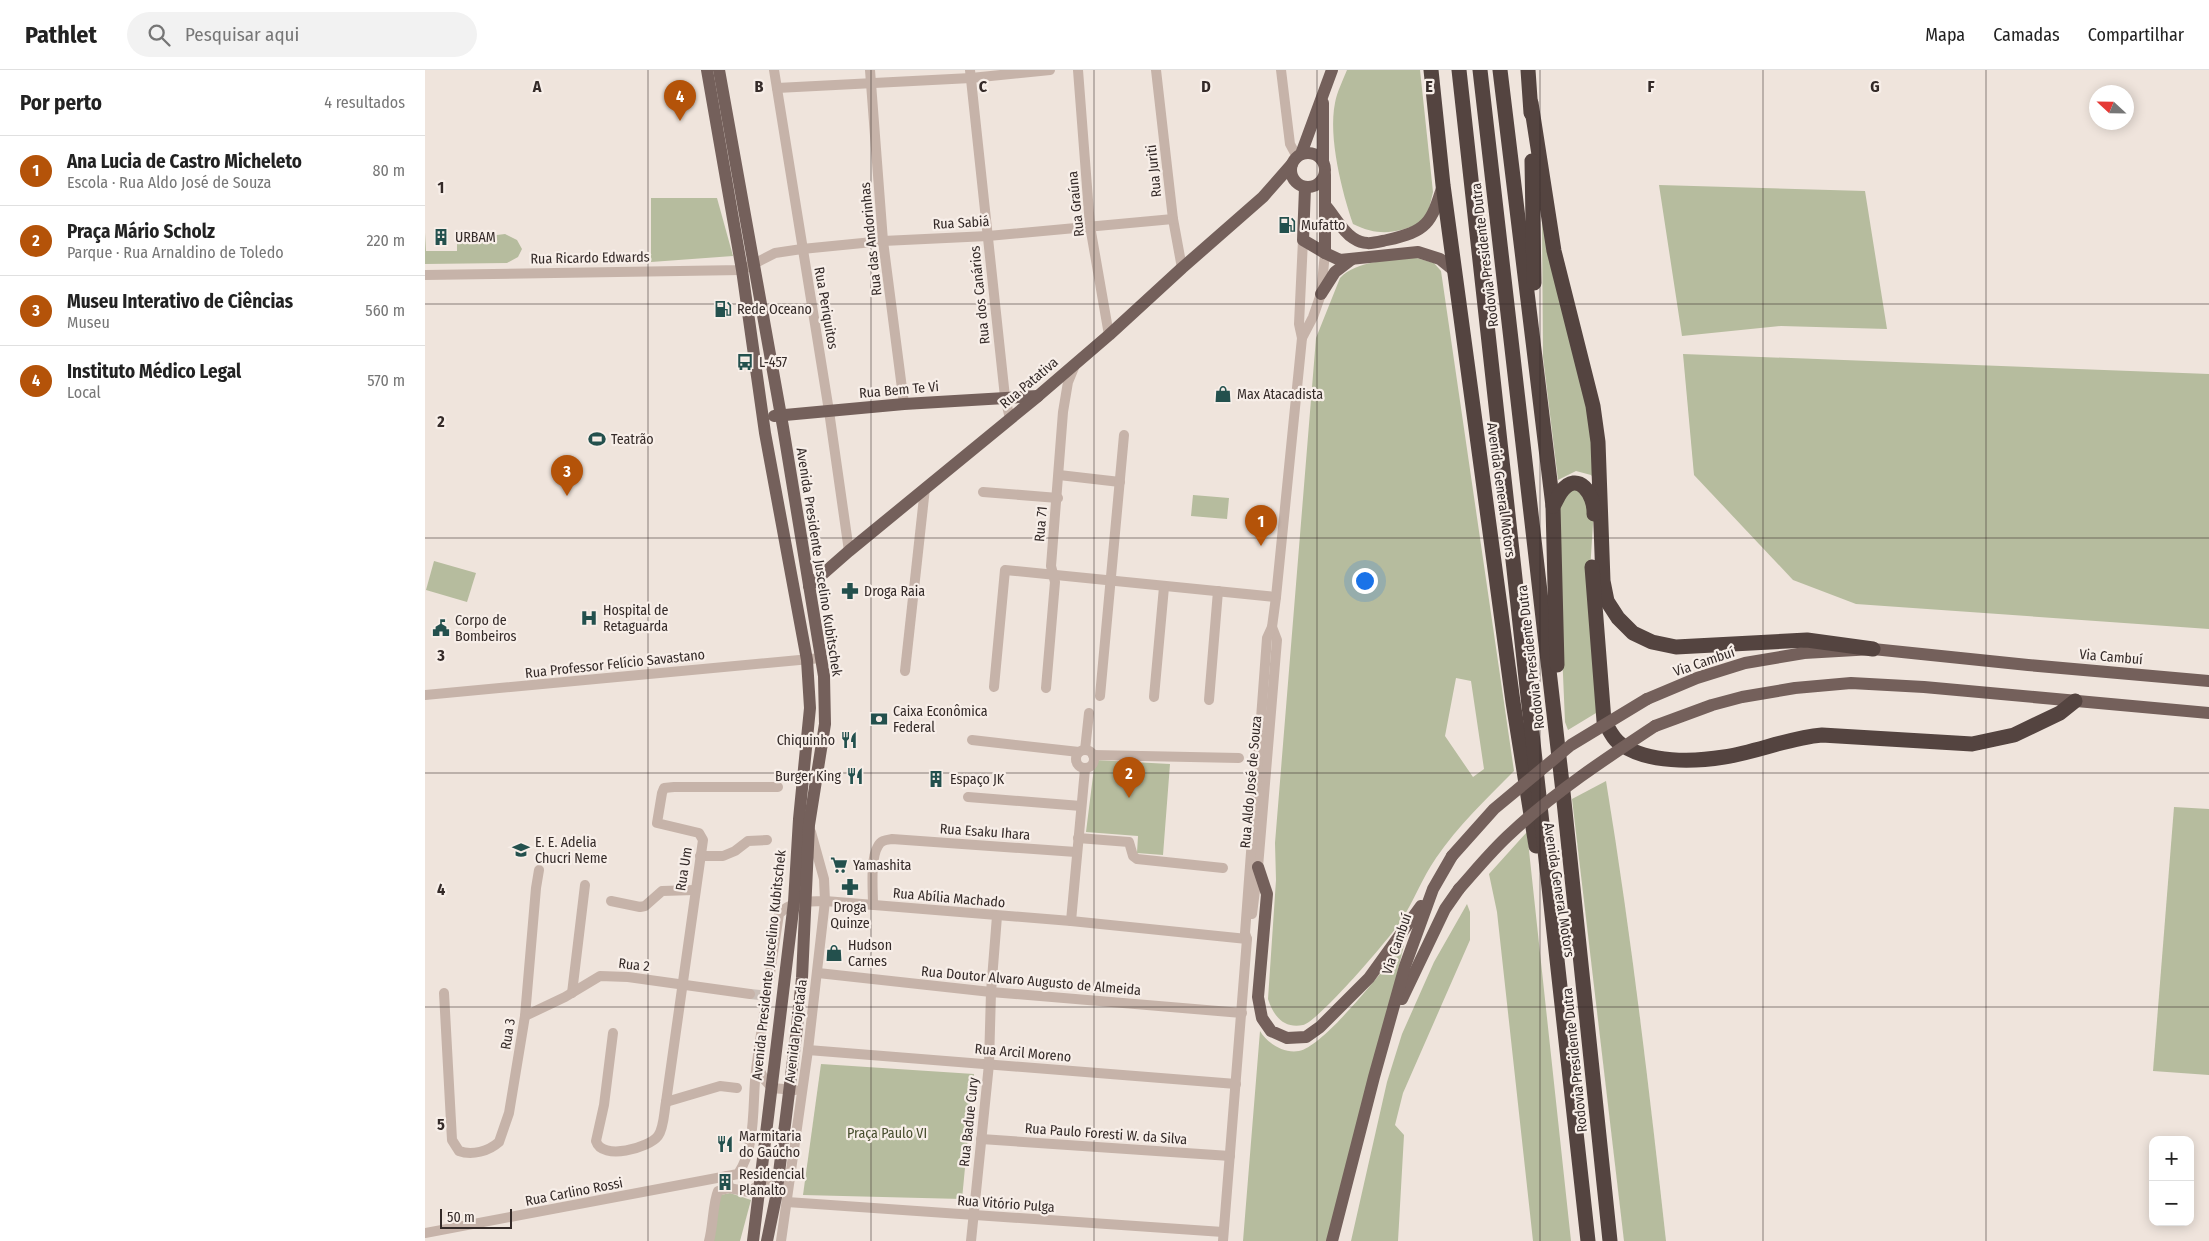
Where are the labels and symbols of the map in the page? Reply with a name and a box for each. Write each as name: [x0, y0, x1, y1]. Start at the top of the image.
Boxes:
text: A: [532, 77, 542, 96]
text: B: [755, 77, 764, 96]
text: C: [979, 77, 988, 96]
text: D: [1201, 77, 1211, 96]
text: E: [1425, 77, 1433, 96]
text: F: [1647, 77, 1655, 96]
text: G: [1870, 77, 1880, 96]
pin: 4: [664, 80, 696, 121]
north arrow: [2089, 85, 2134, 130]
street label: Rua Juriti: [1143, 144, 1165, 198]
street label: Rua Graúna: [1064, 170, 1088, 238]
text: 1: [438, 178, 444, 197]
street label: Rua das Andorinhas: [857, 181, 885, 297]
street label: Rodovia Presidente Dutra: [1468, 182, 1502, 328]
street label: Rua Sabiá: [932, 213, 990, 233]
fuel station icon: Mufatto: [1277, 215, 1297, 235]
place label: Mufatto: [1301, 217, 1345, 234]
building icon: URBAM: [431, 227, 451, 247]
place label: URBAM: [455, 229, 496, 246]
street label: Rua dos Canários: [966, 245, 994, 345]
street label: Rua Ricardo Edwards: [530, 248, 650, 268]
street label: Rua Periquitos: [810, 265, 842, 351]
fuel station icon: Rede Oceano: [713, 299, 733, 319]
place label: Rede Oceano: [737, 301, 812, 318]
bus stop icon: L-457: [735, 352, 755, 372]
place label: L-457: [759, 354, 788, 371]
street label: Rua Patativa: [996, 354, 1062, 412]
street label: Rua Bem Te Vi: [858, 378, 940, 402]
shop icon: Max Atacadista: [1213, 384, 1233, 404]
place label: Max Atacadista: [1237, 386, 1323, 403]
text: 2: [436, 412, 445, 431]
street label: Avenida General Motors: [1483, 421, 1519, 559]
sports icon: Teatrão: [587, 429, 607, 449]
place label: Teatrão: [611, 431, 654, 448]
street label: Avenida Presidente Juscelino Kubitschek: [793, 446, 846, 678]
pin: 3: [551, 455, 583, 496]
street label: Rua 71: [1031, 505, 1051, 543]
pin: 1: [1245, 505, 1277, 546]
your location: [1352, 568, 1378, 594]
pharmacy icon: Droga Raia: [840, 581, 860, 601]
place label: Droga Raia: [864, 583, 925, 600]
street label: Rodovia Presidente Dutra: [1514, 584, 1548, 730]
place label: Hospital de Retaguarda: [603, 602, 668, 635]
hospital icon: Hospital de Retaguarda: [579, 608, 599, 628]
place label: Corpo de Bombeiros: [455, 612, 517, 645]
public building icon: Corpo de Bombeiros: [431, 618, 451, 638]
street label: Via Cambuí: [1671, 643, 1737, 680]
text: 3: [436, 646, 445, 665]
street label: Rua Professor Felício Savastano: [524, 646, 706, 682]
street label: Via Cambuí: [2079, 646, 2144, 668]
place label: Caixa Econômica Federal: [893, 703, 988, 736]
bank icon: Caixa Econômica Federal: [869, 709, 889, 729]
street label: Rua Aldo José de Souza: [1237, 715, 1265, 849]
restaurant icon: Chiquinho: [839, 730, 859, 750]
place label: Chiquinho: [777, 732, 835, 749]
pin: 2: [1113, 757, 1145, 798]
restaurant icon: Burger King: [845, 766, 865, 786]
place label: Burger King: [775, 768, 841, 785]
building icon: Espaço JK: [926, 769, 946, 789]
place label: Espaço JK: [950, 771, 1005, 788]
street label: Rua Esaku Ihara: [939, 820, 1031, 844]
street label: Avenida General Motors: [1540, 821, 1578, 959]
place label: E. E. Adelia Chucri Neme: [535, 834, 608, 867]
school or university icon: E. E. Adelia Chucri Neme: [511, 840, 531, 860]
street label: Rua Um: [672, 846, 696, 892]
street label: Avenida Presidente Juscelino Kubitschek: [748, 849, 790, 1081]
supermarket icon: Yamashita: [829, 855, 849, 875]
place label: Yamashita: [853, 857, 912, 874]
pharmacy icon: Droga Quinze: [840, 877, 860, 897]
text: 4: [437, 880, 445, 899]
street label: Rua Abília Machado: [892, 885, 1006, 911]
place label: Droga Quinze: [830, 899, 870, 932]
street label: Via Cambuí: [1379, 911, 1416, 977]
place label: Hudson Carnes: [848, 937, 892, 970]
shop icon: Hudson Carnes: [824, 943, 844, 963]
street label: Rua 2: [618, 955, 650, 975]
street label: Rua Doutor Alvaro Augusto de Almeida: [920, 963, 1142, 999]
street label: Avenida Projetada: [781, 978, 811, 1084]
street label: Rodovia Presidente Dutra: [1559, 987, 1591, 1133]
street label: Rua 3: [497, 1017, 519, 1051]
street label: Rua Arcil Moreno: [974, 1040, 1072, 1066]
street label: Rua Badue Cury: [956, 1076, 982, 1168]
text: 5: [437, 1115, 445, 1134]
street label: Rua Paulo Foresti W. da Silva: [1024, 1120, 1188, 1148]
park label: Praça Paulo VI: [847, 1125, 927, 1142]
place label: Marmitaria do Gaúcho: [739, 1128, 802, 1161]
restaurant icon: Marmitaria do Gaúcho: [715, 1134, 735, 1154]
place label: Residencial Planalto: [739, 1166, 805, 1199]
building icon: Residencial Planalto: [715, 1172, 735, 1192]
street label: Rua Carlino Rossi: [524, 1174, 624, 1210]
street label: Rua Vitório Pulga: [957, 1192, 1055, 1216]
scale bar: [440, 1206, 513, 1229]

